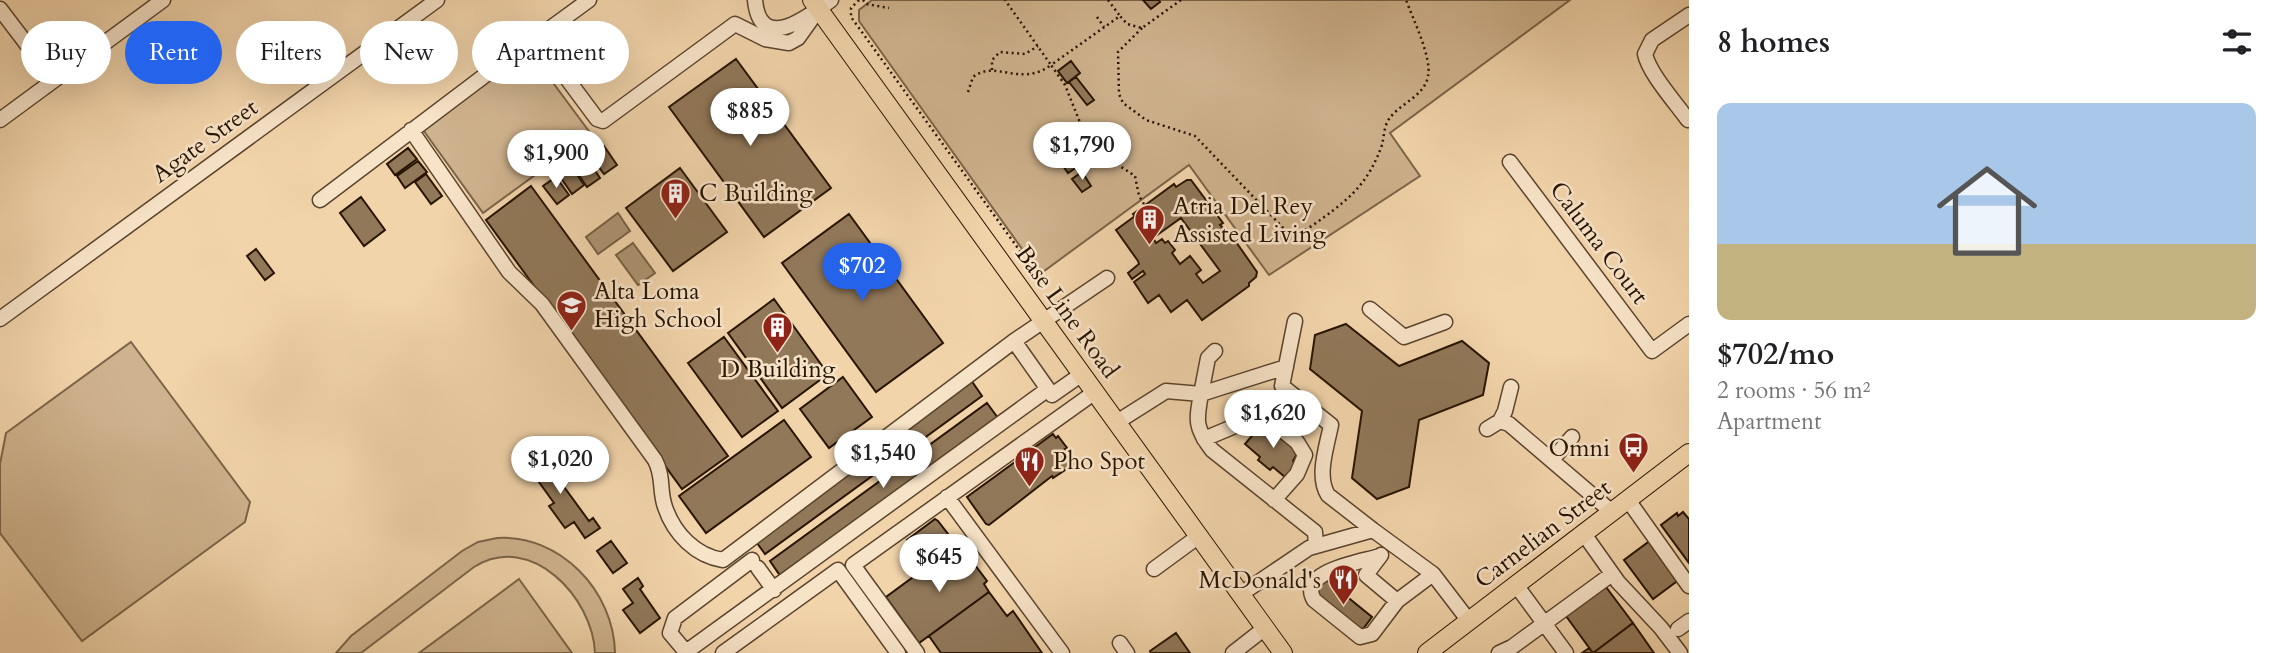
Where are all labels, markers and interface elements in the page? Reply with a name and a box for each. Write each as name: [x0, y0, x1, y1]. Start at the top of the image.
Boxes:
chip: Buy: [21, 21, 111, 84]
chip: Rent: [125, 21, 222, 84]
chip: Filters: [236, 21, 346, 84]
chip: New: [360, 21, 458, 84]
chip: Apartment: [472, 21, 629, 84]
text: 8 homes: [1717, 22, 1830, 63]
icon: filters: [2218, 23, 2256, 61]
pin: $885: [709, 88, 791, 148]
street label: Agate Street: [145, 91, 265, 191]
text: $885: [726, 95, 774, 126]
pin: $1,790: [1025, 122, 1139, 182]
text: $1,790: [1049, 129, 1115, 160]
pin: $1,900: [499, 130, 613, 190]
text: $1,900: [523, 137, 589, 168]
icon: home: [1924, 148, 2050, 274]
street label: Caluma Court: [1542, 175, 1656, 312]
building icon: C Building: [659, 176, 693, 220]
place label: C Building: [699, 177, 813, 210]
place label: Atria Del Rey Assisted Living: [1173, 190, 1326, 251]
building icon: Atria Del Rey Assisted Living: [1133, 203, 1167, 247]
street label: Base Line Road: [1007, 239, 1127, 385]
pin: $702: [821, 244, 903, 303]
text: $702: [838, 250, 886, 281]
place label: Alta Loma High School: [594, 275, 722, 336]
school or university icon: Alta Loma High School: [554, 288, 588, 332]
building icon: D Building: [761, 310, 795, 354]
text: $702/mo: [1717, 334, 1834, 375]
place label: D Building: [721, 353, 836, 386]
text: 2 rooms · 56 m²: [1717, 375, 1870, 406]
pin: $1,620: [1216, 391, 1330, 450]
text: $1,620: [1240, 397, 1306, 428]
text: Apartment: [1717, 406, 1821, 437]
pin: $1,540: [826, 430, 940, 490]
bus stop icon: Omni: [1616, 431, 1650, 475]
place label: Omni: [1549, 432, 1610, 465]
pin: $1,020: [503, 436, 617, 496]
text: $1,540: [850, 437, 916, 468]
text: $1,020: [527, 443, 593, 474]
restaurant icon: Pho Spot: [1013, 444, 1047, 488]
place label: Pho Spot: [1053, 445, 1146, 478]
street label: Carnelian Street: [1468, 472, 1618, 596]
pin: $645: [898, 534, 980, 594]
text: $645: [915, 541, 963, 572]
restaurant icon: McDonald's: [1327, 563, 1361, 607]
place label: McDonald's: [1199, 564, 1321, 597]

